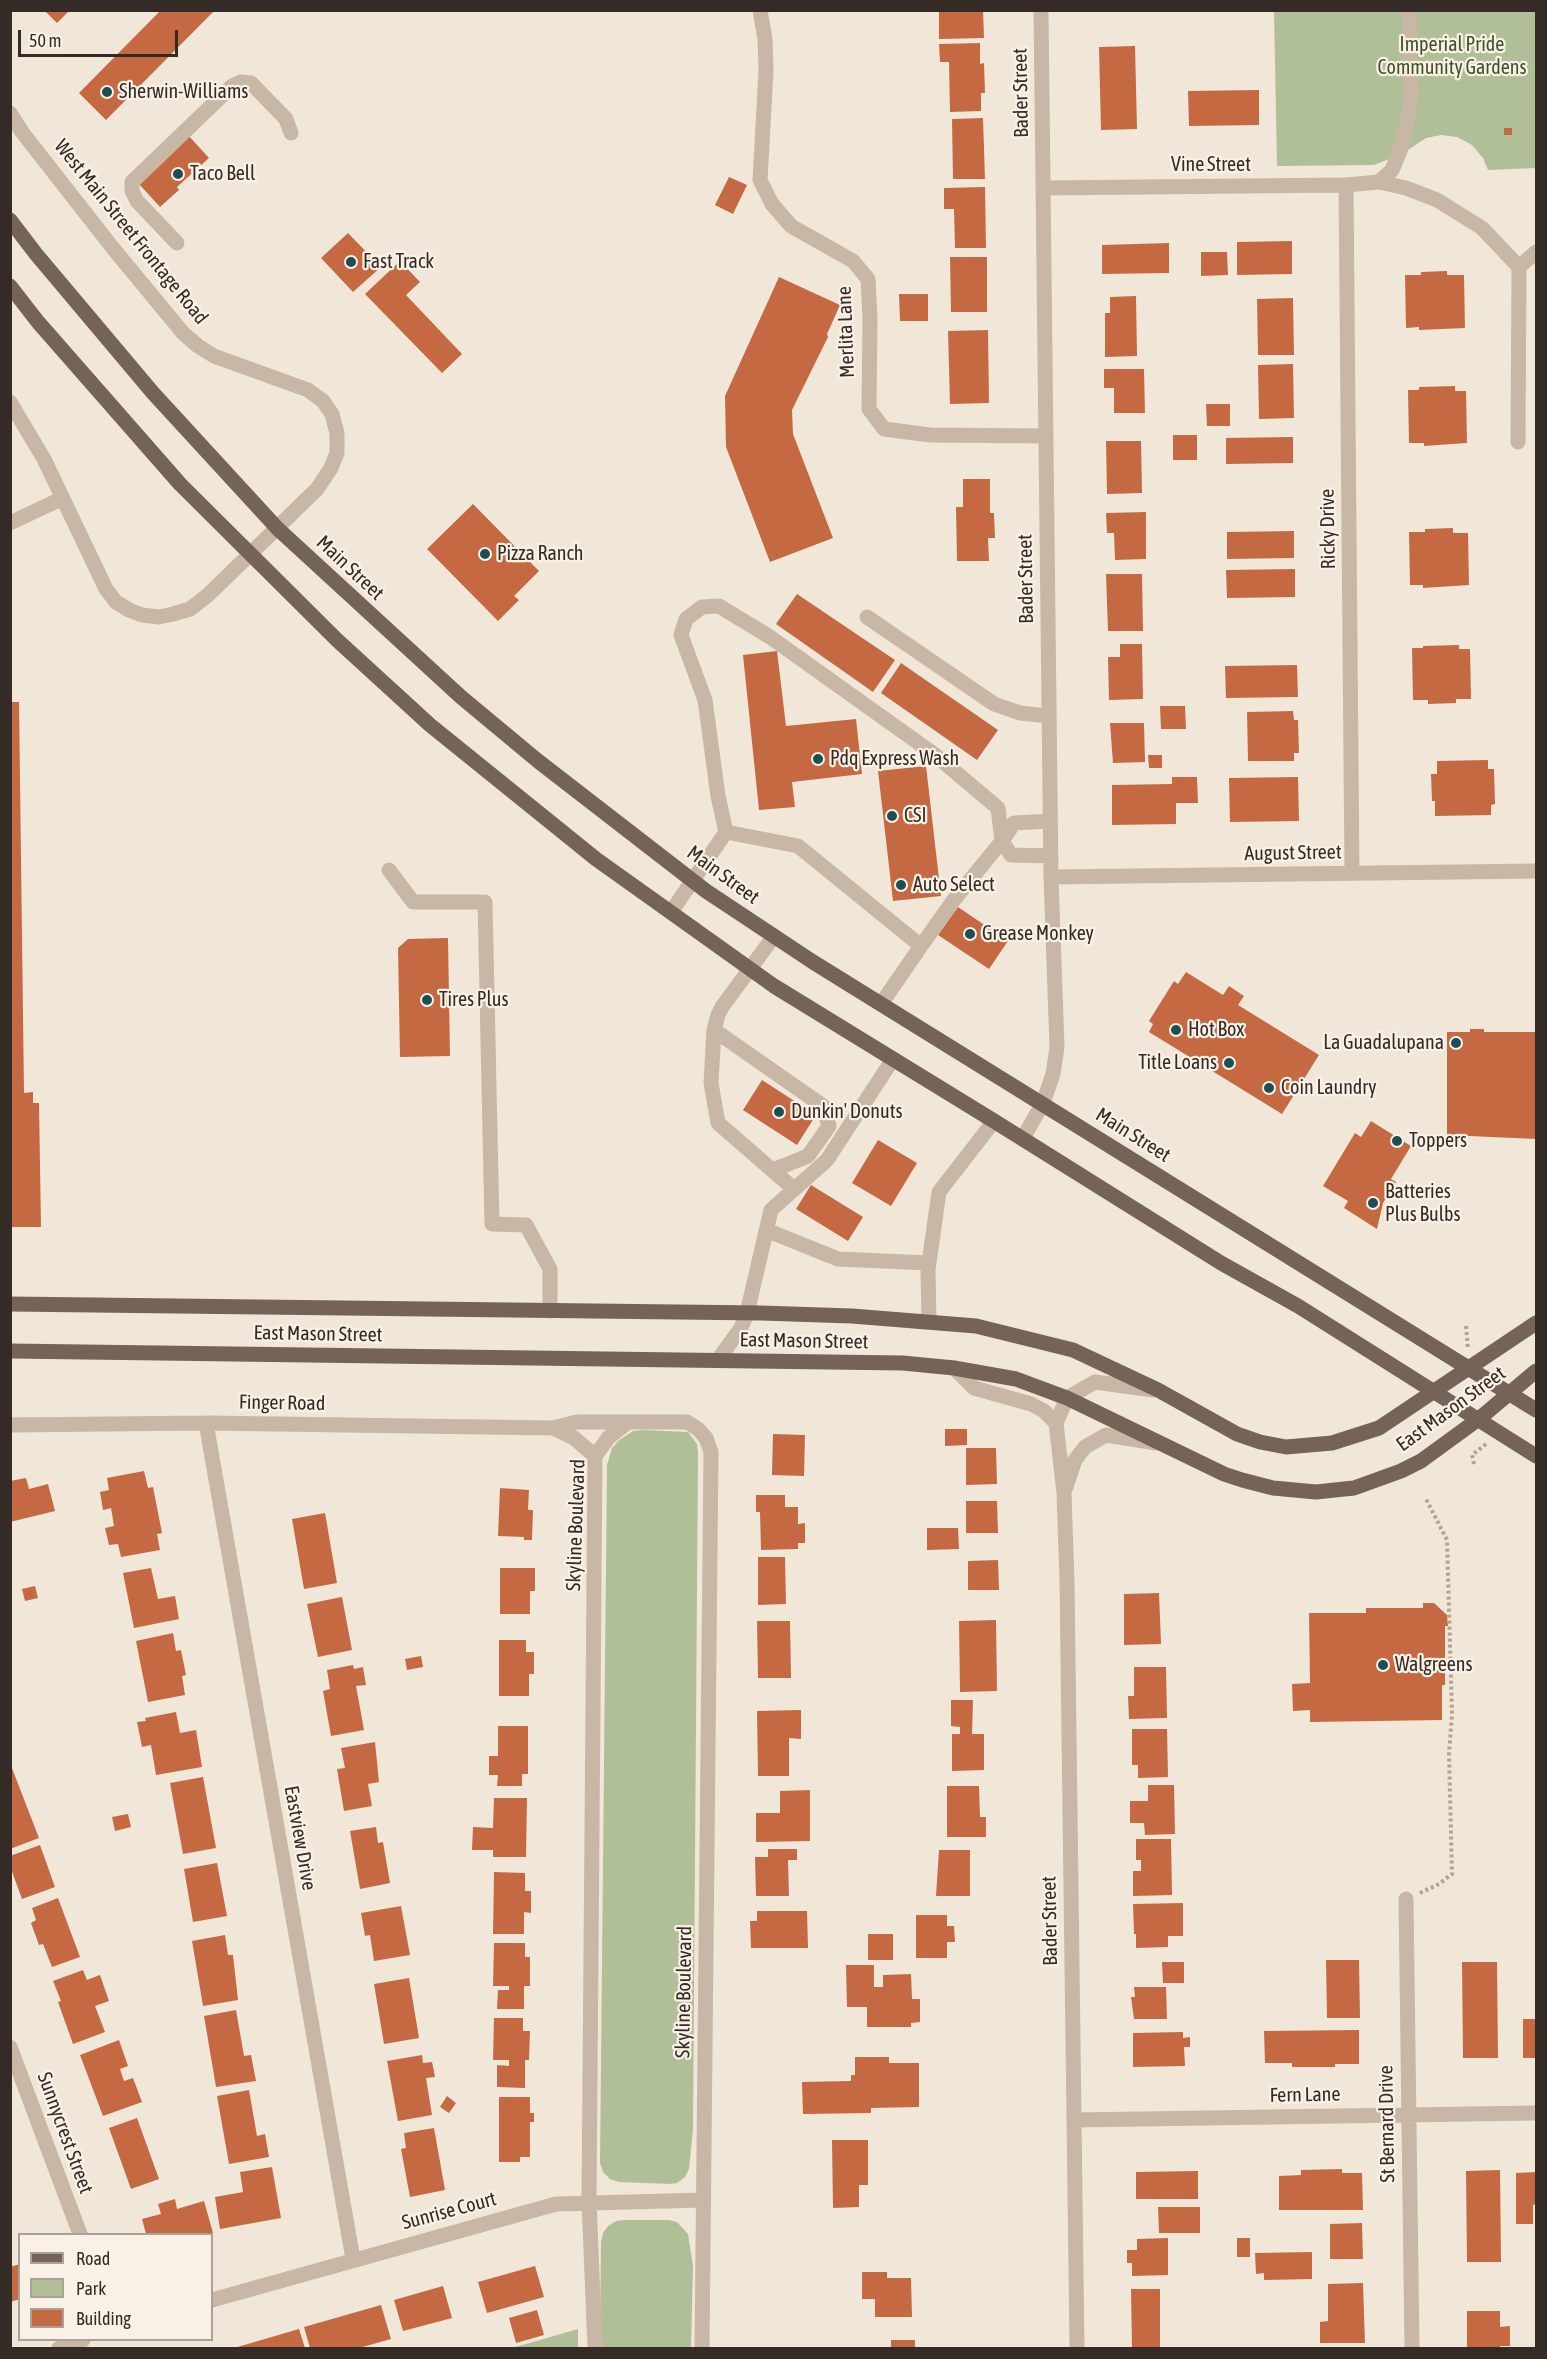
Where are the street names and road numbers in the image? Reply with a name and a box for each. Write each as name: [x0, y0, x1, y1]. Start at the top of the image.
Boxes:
street label: Bader Street: [1008, 48, 1034, 138]
street label: West Main Street Frontage Road: [49, 135, 213, 329]
street label: Vine Street: [1171, 153, 1251, 177]
street label: Merlita Lane: [832, 286, 860, 378]
street label: Ricky Drive: [1315, 488, 1341, 570]
street label: Main Street: [311, 531, 389, 605]
street label: Bader Street: [1013, 534, 1039, 624]
street label: August Street: [1244, 840, 1342, 866]
street label: Main Street: [682, 841, 764, 909]
street label: Main Street: [1091, 1103, 1175, 1167]
street label: East Mason Street: [253, 1321, 383, 1347]
street label: East Mason Street: [739, 1328, 869, 1354]
street label: East Mason Street: [1392, 1361, 1510, 1457]
street label: Finger Road: [239, 1390, 325, 1416]
street label: Skyline Boulevard: [562, 1459, 590, 1591]
street label: Eastview Drive: [279, 1784, 321, 1892]
street label: Bader Street: [1037, 1876, 1063, 1966]
street label: Skyline Boulevard: [671, 1926, 697, 2058]
street label: St Bernard Drive: [1374, 2065, 1400, 2183]
street label: Sunnycrest Street: [32, 2069, 98, 2197]
street label: Fern Lane: [1269, 2082, 1341, 2108]
street label: Sunrise Court: [399, 2187, 499, 2235]

